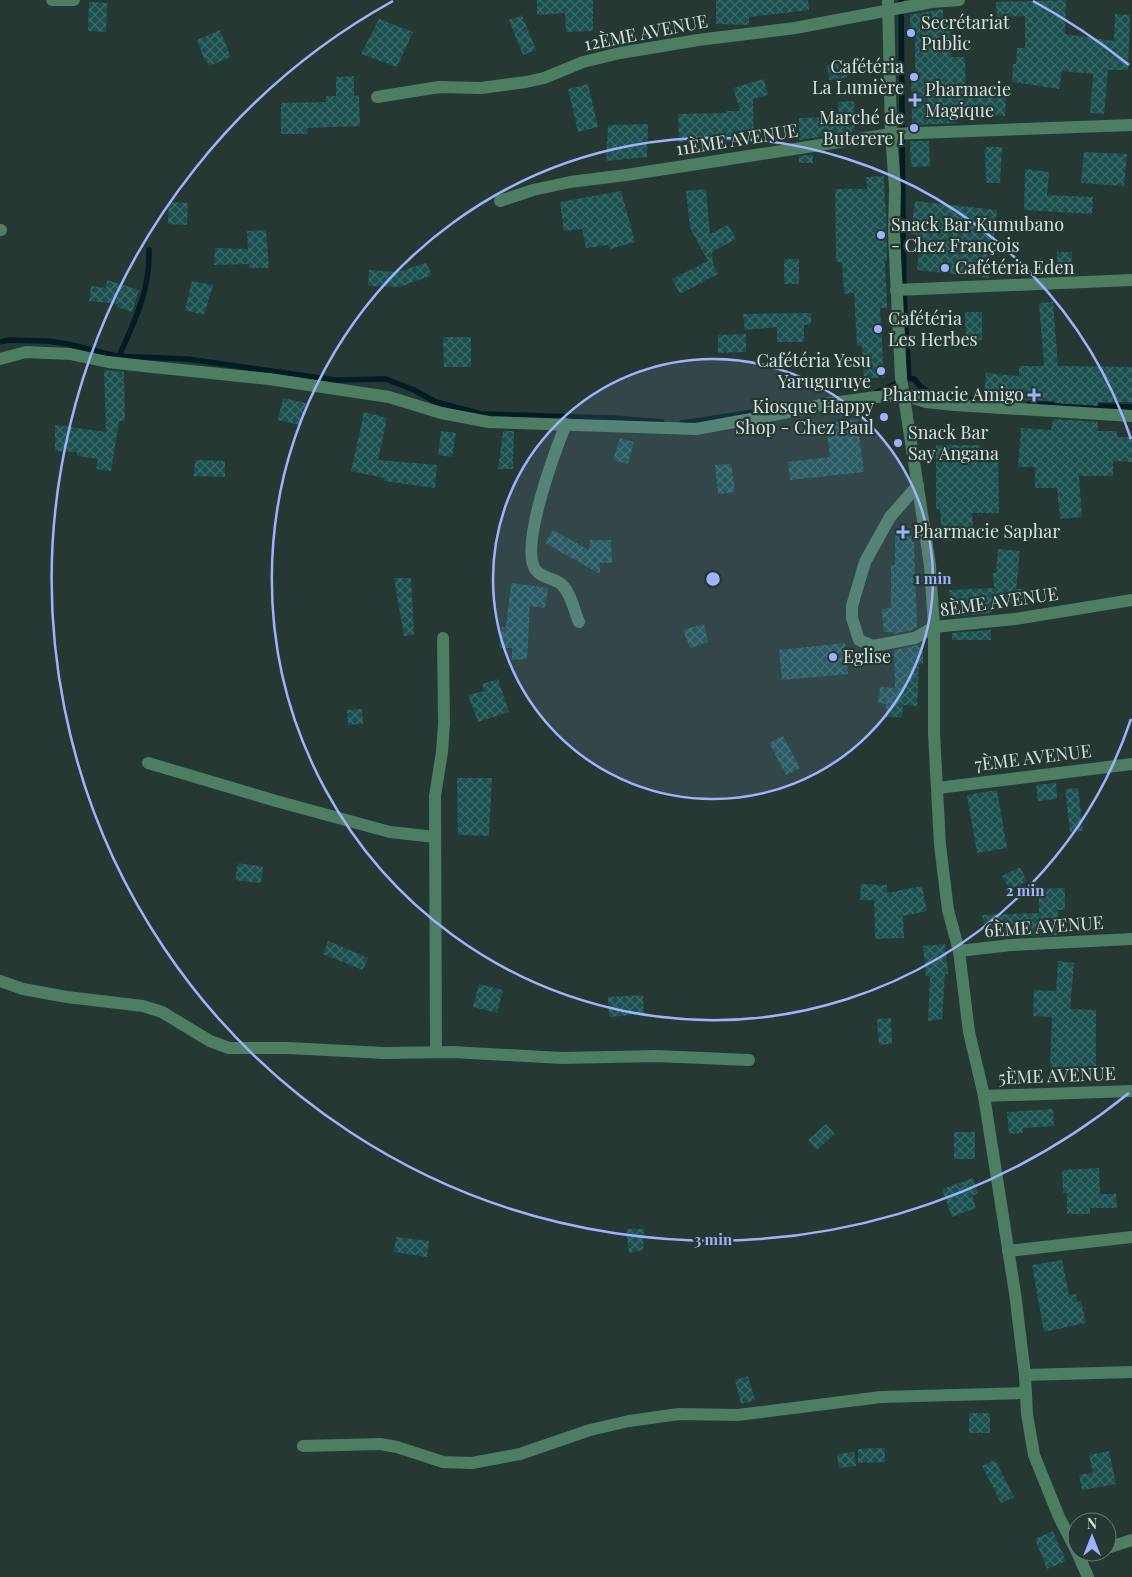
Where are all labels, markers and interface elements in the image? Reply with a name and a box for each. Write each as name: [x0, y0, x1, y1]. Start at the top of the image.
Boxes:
street label: 12ÈME AVENUE: [582, 8, 710, 56]
place label: Secrétariat Public: [921, 10, 1010, 55]
marker: Secrétariat Public: [905, 27, 917, 39]
place label: Cafétéria La Lumière: [812, 54, 904, 99]
marker: Cafétéria La Lumière: [908, 71, 920, 83]
place label: Pharmacie Magique: [925, 77, 1011, 122]
marker: Pharmacie Magique: [909, 94, 921, 106]
place label: Marché de Buterere I: [819, 105, 904, 150]
street label: 11ÈME AVENUE: [674, 117, 800, 161]
marker: Marché de Buterere I: [908, 122, 920, 134]
place label: Snack Bar Kumubano - Chez François: [891, 212, 1064, 257]
marker: Snack Bar Kumubano - Chez François: [875, 229, 887, 241]
place label: Cafétéria Eden: [955, 255, 1075, 279]
marker: Cafétéria Eden: [939, 262, 951, 274]
place label: Cafétéria Les Herbes: [888, 306, 978, 351]
marker: Cafétéria Les Herbes: [872, 323, 884, 335]
place label: Cafétéria Yesu Yaruguruye: [756, 348, 872, 393]
marker: Cafétéria Yesu Yaruguruye: [875, 365, 887, 377]
place label: Pharmacie Amigo: [882, 382, 1024, 406]
marker: Pharmacie Amigo: [1028, 389, 1040, 401]
place label: Kiosque Happy Shop - Chez Paul: [735, 394, 874, 439]
marker: Kiosque Happy Shop - Chez Paul: [878, 411, 890, 423]
place label: Snack Bar Say Angana: [908, 420, 999, 465]
marker: Snack Bar Say Angana: [892, 437, 904, 449]
place label: Pharmacie Saphar: [913, 519, 1060, 543]
marker: Pharmacie Saphar: [897, 526, 909, 538]
text: 1 min: [915, 568, 952, 588]
centre of rings: [704, 570, 722, 588]
street label: 8ÈME AVENUE: [938, 581, 1060, 621]
place label: Eglise: [843, 644, 891, 668]
marker: Eglise: [827, 651, 839, 663]
street label: 7ÈME AVENUE: [973, 738, 1093, 776]
text: 2 min: [1006, 880, 1045, 900]
street label: 6ÈME AVENUE: [984, 910, 1104, 942]
street label: 5ÈME AVENUE: [998, 1061, 1116, 1089]
text: 3 min: [694, 1229, 733, 1249]
north arrow: [1067, 1512, 1117, 1562]
text: N: [1087, 1514, 1097, 1533]

